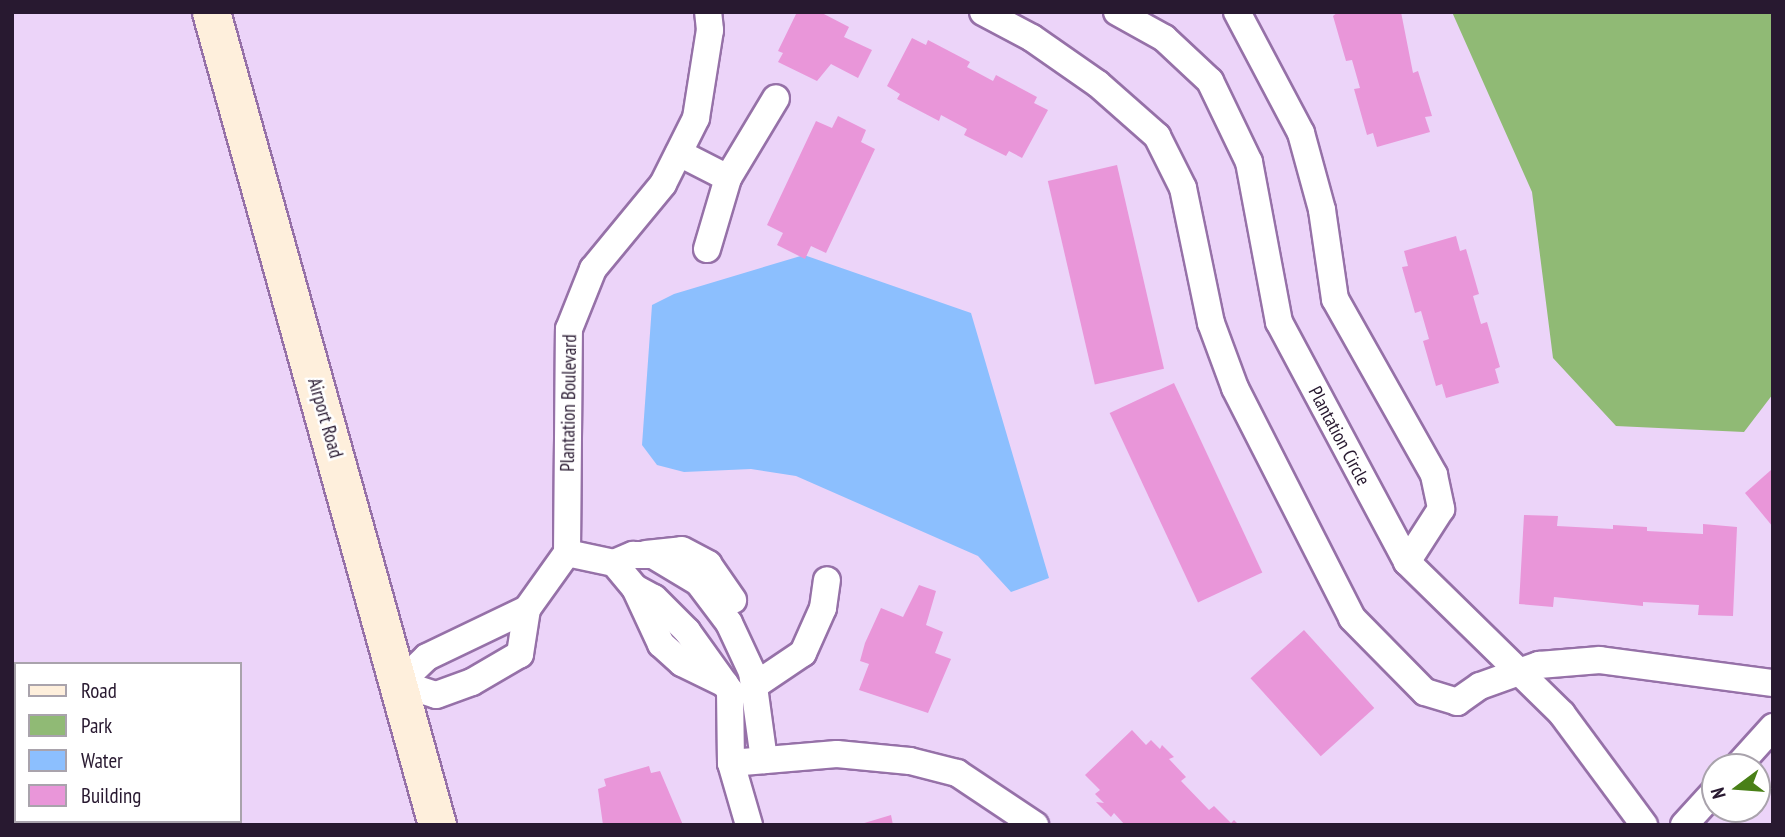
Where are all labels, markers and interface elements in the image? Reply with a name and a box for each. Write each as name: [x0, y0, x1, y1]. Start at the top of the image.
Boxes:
street label: Plantation Boulevard: [556, 334, 582, 472]
street label: Airport Road: [303, 375, 347, 461]
street label: Plantation Circle: [1303, 383, 1375, 489]
legend: [14, 662, 242, 823]
text: Road: [81, 677, 117, 704]
text: Park: [81, 712, 112, 739]
text: Water: [81, 747, 123, 774]
north arrow: [1701, 753, 1771, 823]
text: Building: [81, 782, 141, 809]
text: N: [1705, 785, 1731, 801]

